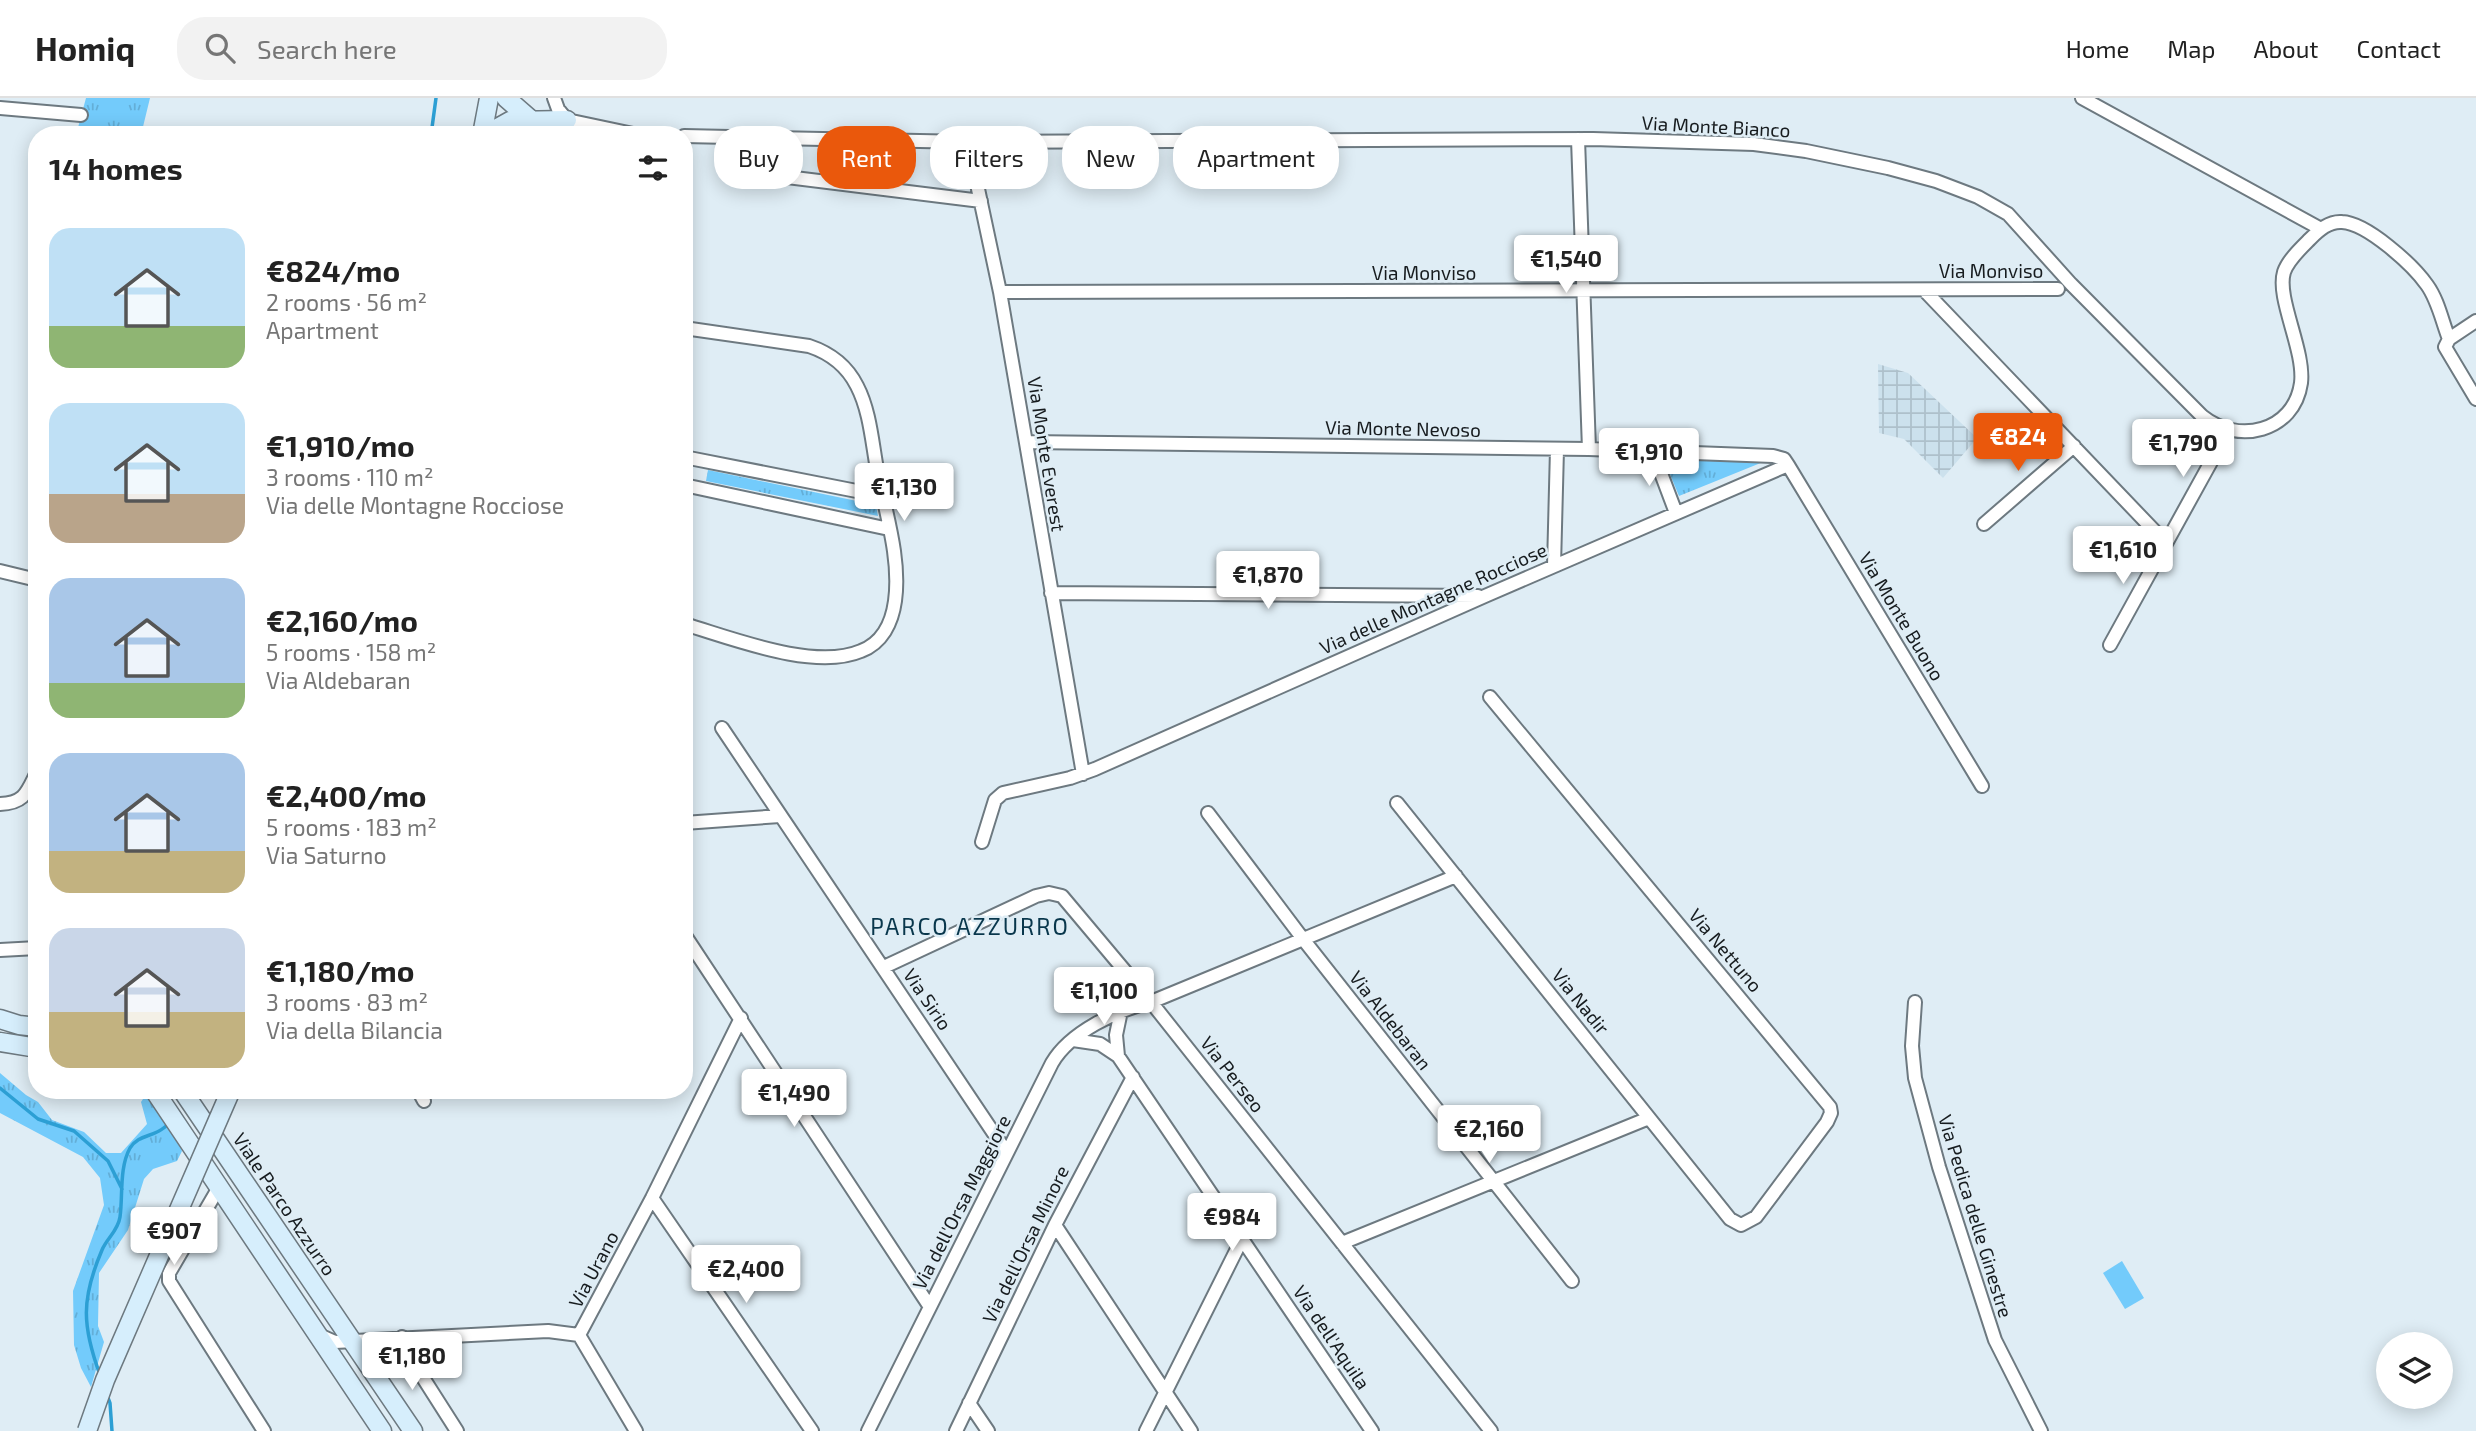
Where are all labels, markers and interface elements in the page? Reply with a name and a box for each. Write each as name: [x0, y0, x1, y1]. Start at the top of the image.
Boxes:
search box: [177, 17, 667, 80]
text: Homiq: [35, 28, 135, 68]
icon: search: [201, 29, 239, 67]
text: Search here: [257, 33, 397, 64]
text: Home: [2066, 34, 2129, 63]
text: Map: [2167, 34, 2215, 63]
text: About: [2253, 34, 2319, 63]
text: Contact: [2357, 34, 2441, 63]
street label: Via Monte Bianco: [1641, 111, 1791, 141]
chip: Buy: [714, 126, 803, 189]
chip: Rent: [817, 126, 916, 189]
chip: Filters: [930, 126, 1048, 189]
chip: New: [1062, 126, 1159, 189]
chip: Apartment: [1173, 126, 1339, 189]
icon: filters: [634, 149, 672, 187]
text: 14 homes: [49, 150, 183, 186]
pin: €1,540: [1509, 236, 1623, 295]
text: €1,540: [1530, 244, 1602, 272]
text: €824/mo: [266, 252, 400, 288]
icon: home: [105, 256, 189, 340]
street label: Via Monviso: [1939, 259, 2043, 282]
street label: Via Monviso: [1372, 261, 1476, 284]
text: 2 rooms · 56 m²: [266, 288, 427, 316]
text: Apartment: [266, 316, 379, 344]
street label: Via Monte Everest: [1023, 375, 1071, 533]
pin: €824: [1977, 414, 2059, 473]
street label: Via Monte Nevoso: [1325, 415, 1481, 441]
pin: €1,790: [2126, 420, 2240, 479]
text: €824: [1989, 422, 2047, 450]
text: €1,910/mo: [266, 427, 415, 463]
pin: €1,910: [1592, 428, 1706, 488]
text: €1,790: [2148, 428, 2218, 456]
icon: home: [105, 431, 189, 515]
text: €1,910: [1615, 437, 1683, 465]
text: 3 rooms · 110 m²: [266, 463, 433, 491]
pin: €1,130: [847, 464, 961, 523]
text: €1,130: [871, 472, 937, 500]
text: Via delle Montagne Rocciose: [266, 491, 564, 519]
pin: €1,610: [2066, 526, 2180, 586]
text: €1,610: [2089, 535, 2157, 563]
street label: Via delle Montagne Rocciose: [1316, 537, 1550, 659]
street label: Via Monte Buono: [1854, 547, 1950, 685]
pin: €1,870: [1211, 552, 1325, 611]
text: €1,870: [1232, 560, 1304, 588]
text: €2,160/mo: [266, 602, 418, 638]
icon: home: [105, 606, 189, 690]
text: 5 rooms · 158 m²: [266, 638, 436, 666]
text: Via Aldebaran: [266, 666, 411, 694]
text: €2,400/mo: [266, 777, 427, 813]
icon: home: [105, 781, 189, 865]
text: 5 rooms · 183 m²: [266, 813, 437, 841]
text: Via Saturno: [266, 841, 387, 869]
street label: Via Nettuno: [1685, 904, 1767, 996]
district label: PARCO AZZURRO: [870, 912, 1070, 940]
text: €1,180/mo: [266, 952, 415, 988]
icon: home: [105, 956, 189, 1040]
street label: Via Nadir: [1548, 963, 1615, 1039]
street label: Via Sirio: [899, 964, 957, 1034]
street label: Via Aldebaran: [1345, 966, 1437, 1074]
pin: €1,100: [1047, 968, 1161, 1027]
text: €1,100: [1070, 976, 1138, 1004]
text: 3 rooms · 83 m²: [266, 988, 428, 1016]
text: Via della Bilancia: [266, 1016, 443, 1044]
street label: Via Perseo: [1196, 1031, 1270, 1117]
pin: €1,490: [737, 1070, 851, 1129]
text: €1,490: [758, 1078, 830, 1106]
pin: €2,160: [1432, 1105, 1546, 1165]
street label: Via dell'Orsa Maggiore: [907, 1111, 1015, 1293]
street label: Via Pedica delle Ginestre: [1934, 1112, 2018, 1320]
text: €2,160: [1454, 1114, 1524, 1142]
street label: Viale Parco Azzurro: [229, 1128, 341, 1280]
street label: Via dell'Orsa Minore: [977, 1162, 1073, 1326]
pin: €984: [1191, 1194, 1273, 1253]
text: €984: [1203, 1202, 1261, 1230]
pin: €907: [133, 1208, 215, 1267]
text: €907: [147, 1216, 202, 1244]
street label: Via Urano: [563, 1227, 623, 1311]
pin: €2,400: [689, 1246, 803, 1305]
text: €2,400: [707, 1254, 785, 1282]
street label: Via dell'Aquila: [1289, 1281, 1375, 1393]
pin: €1,180: [355, 1332, 469, 1392]
map controls: [2376, 1332, 2453, 1409]
button: layers: [2376, 1332, 2453, 1409]
text: €1,180: [378, 1341, 446, 1369]

